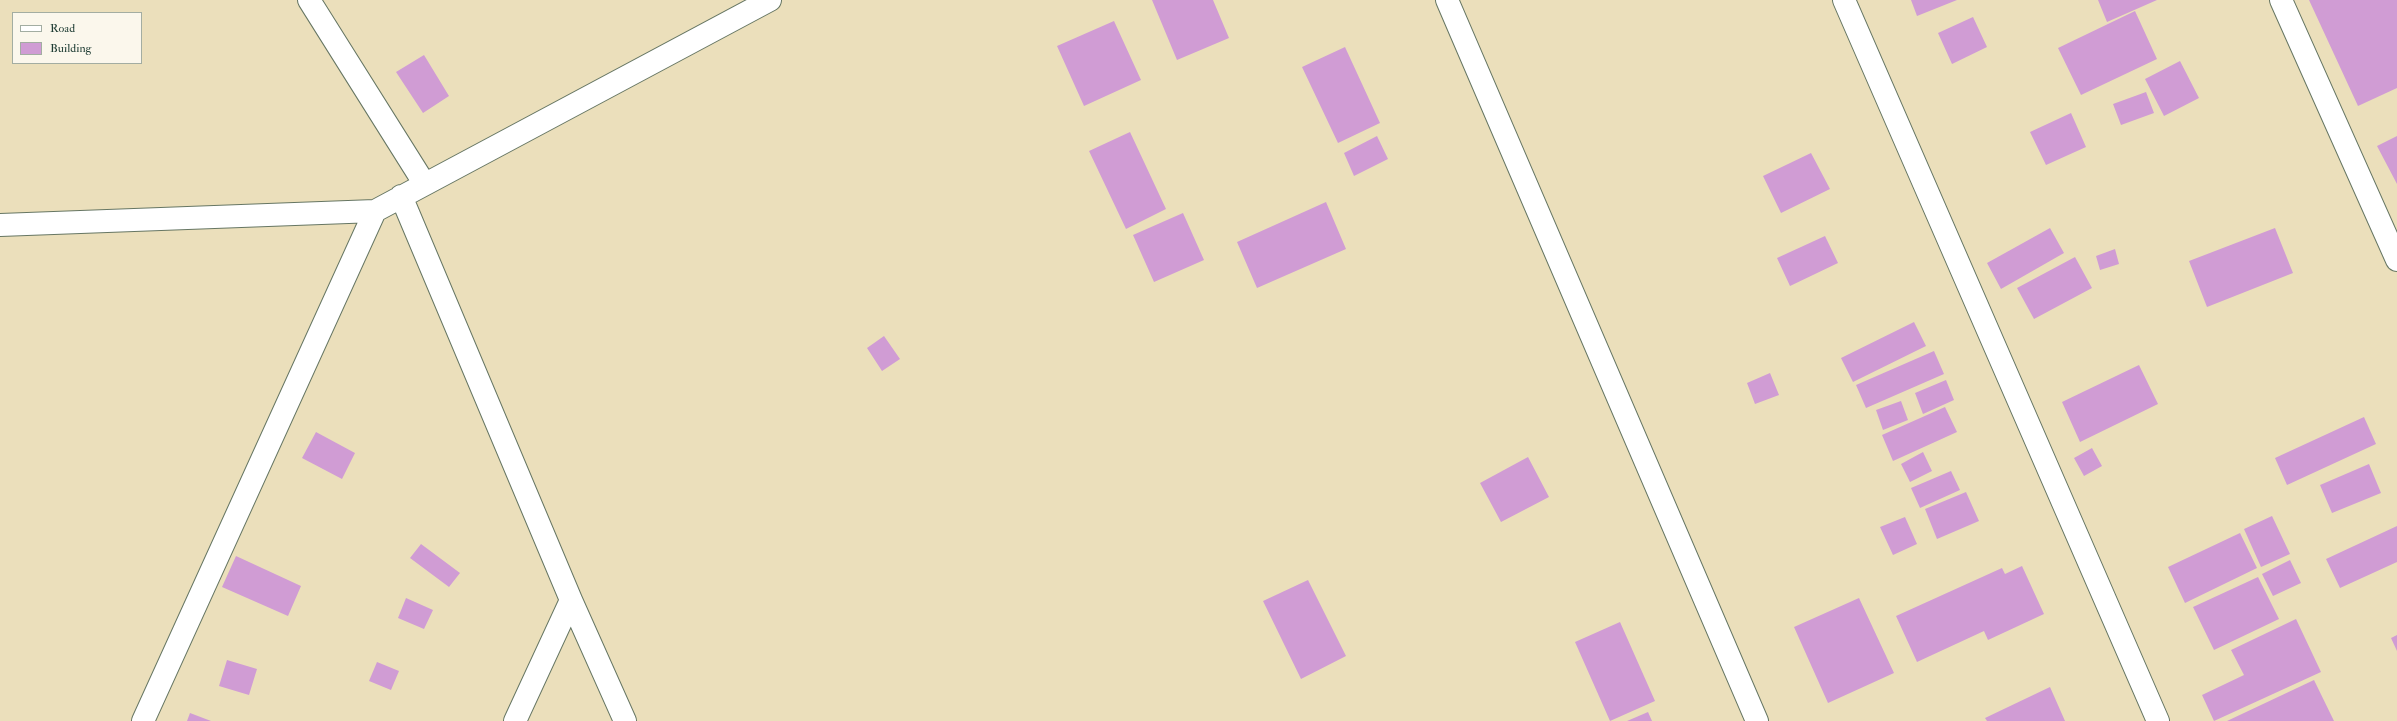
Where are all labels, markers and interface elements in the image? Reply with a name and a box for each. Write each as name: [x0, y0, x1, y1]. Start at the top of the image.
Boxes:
legend: [12, 12, 142, 64]
text: Road: [50, 21, 75, 36]
text: Building: [50, 41, 91, 56]

